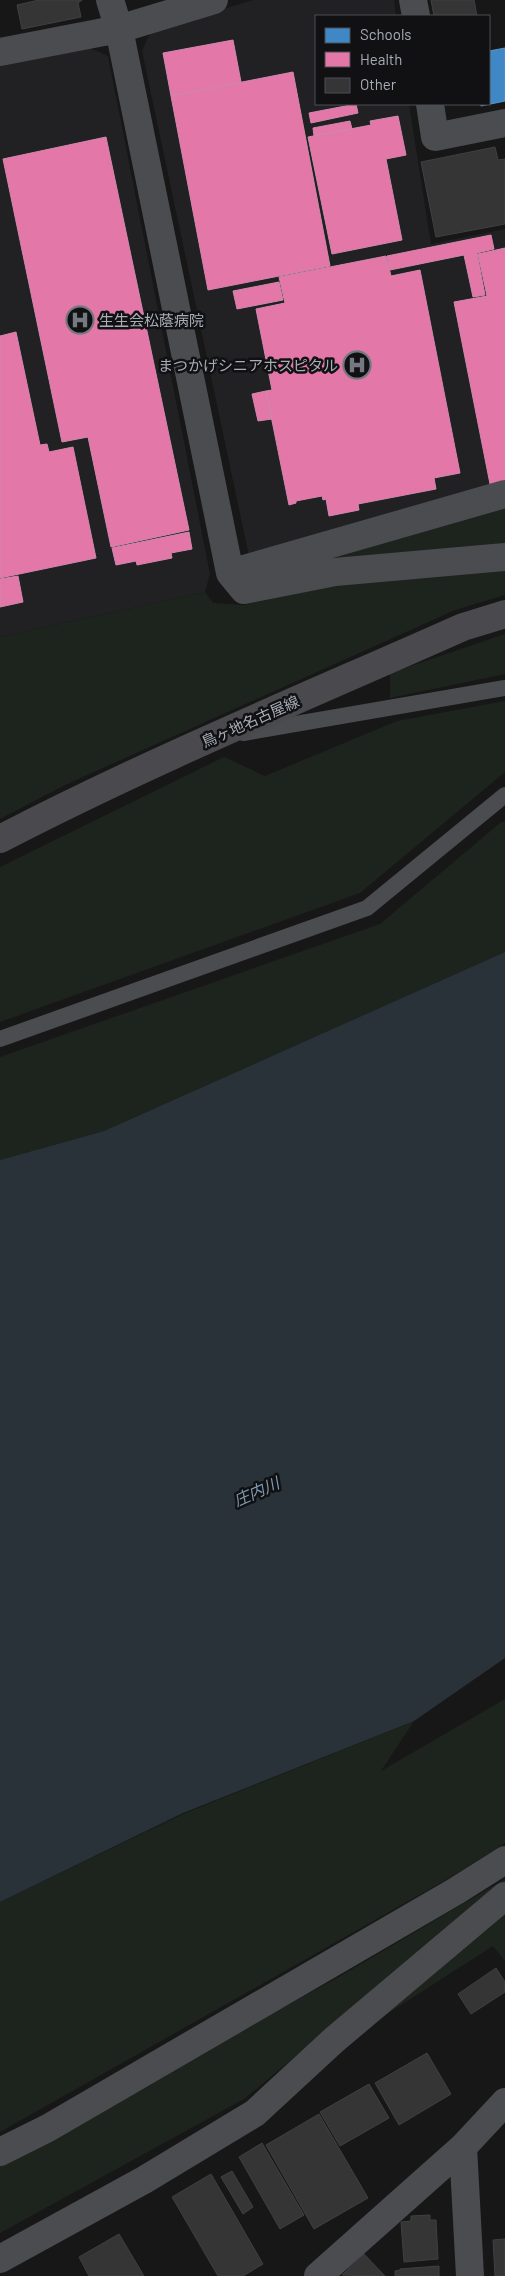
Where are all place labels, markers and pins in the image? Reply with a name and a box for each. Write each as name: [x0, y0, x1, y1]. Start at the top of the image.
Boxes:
hospital icon: 生生会松蔭病院: [65, 305, 95, 335]
place label: 生生会松蔭病院: [99, 311, 204, 329]
hospital icon: まつかげシニアホスピタル: [342, 350, 372, 380]
place label: まつかげシニアホスピタル: [158, 356, 338, 374]

